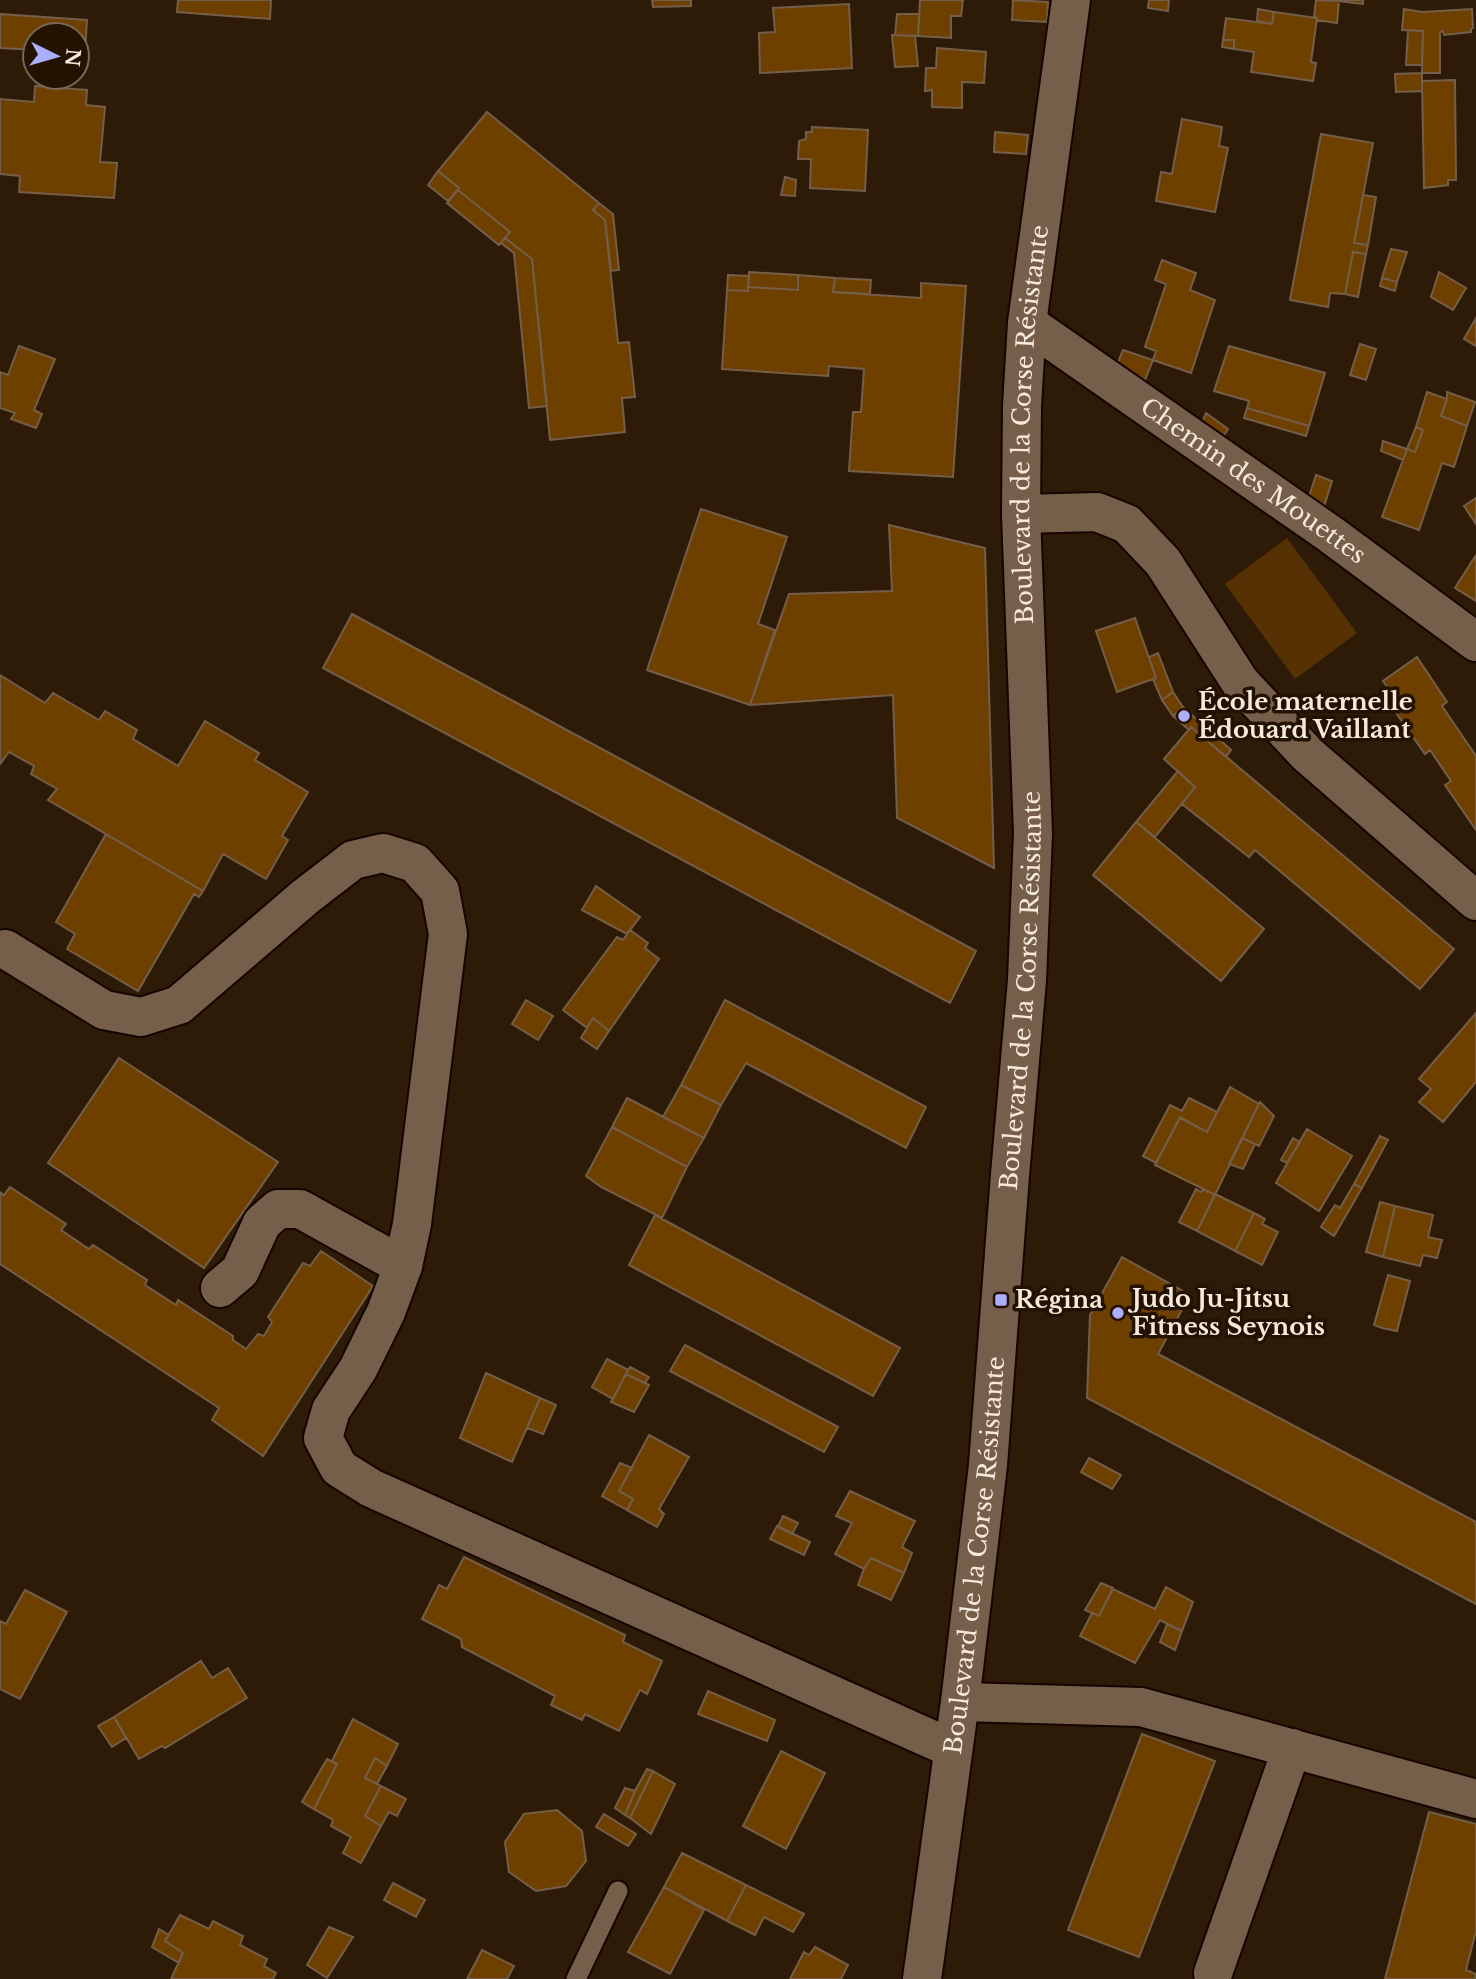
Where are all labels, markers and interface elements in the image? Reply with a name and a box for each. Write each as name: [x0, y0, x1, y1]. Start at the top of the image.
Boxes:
north arrow: [21, 21, 91, 91]
text: N: [60, 48, 85, 67]
street label: Boulevard de la Corse Résistante: [1006, 223, 1054, 625]
street label: Chemin des Mouettes: [1135, 392, 1372, 570]
place label: École maternelle Édouard Vaillant: [1198, 687, 1413, 744]
marker: École maternelle Édouard Vaillant: [1176, 708, 1192, 724]
street label: Boulevard de la Corse Résistante: [994, 790, 1047, 1191]
place label: Judo Ju-Jitsu Fitness Seynois: [1127, 1284, 1325, 1341]
place label: Régina: [1015, 1285, 1103, 1314]
marker: Régina: [993, 1292, 1009, 1308]
marker: Judo Ju-Jitsu Fitness Seynois: [1110, 1305, 1126, 1321]
street label: Boulevard de la Corse Résistante: [938, 1355, 1010, 1756]

